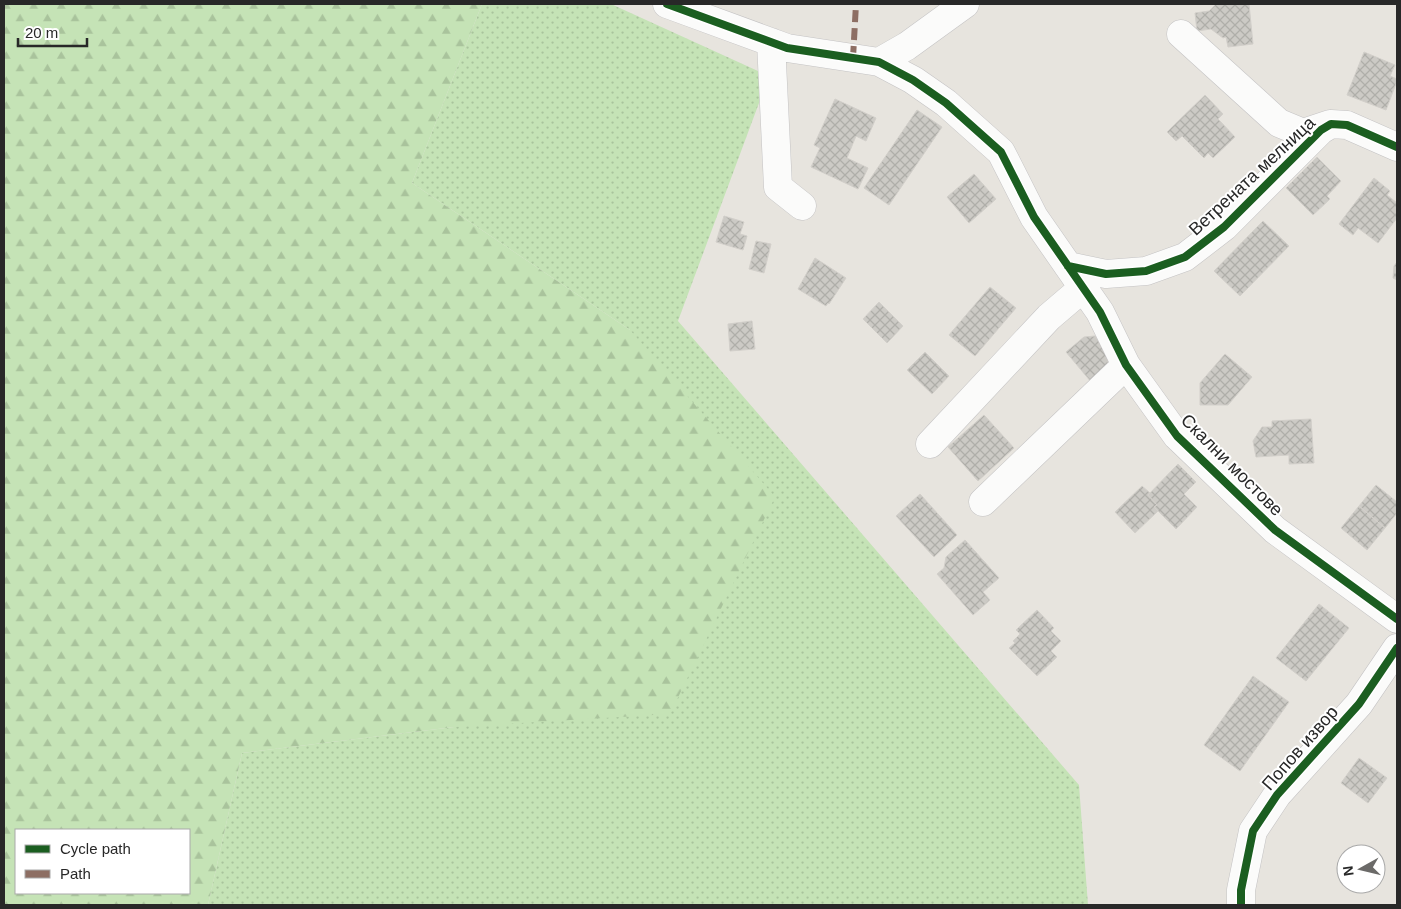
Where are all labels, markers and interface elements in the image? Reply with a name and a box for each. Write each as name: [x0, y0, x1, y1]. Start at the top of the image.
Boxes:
scale bar: [18, 15, 86, 47]
text: 20 m: [25, 24, 58, 41]
street label: Ветрената мелница: [1185, 112, 1320, 240]
street label: Скални мостове: [1177, 410, 1287, 520]
street label: Попов извор: [1258, 702, 1342, 794]
legend: [15, 829, 190, 894]
text: Cycle path: [60, 840, 131, 857]
north arrow: [1336, 844, 1386, 894]
text: Path: [60, 865, 91, 882]
text: N: [1339, 865, 1357, 877]

